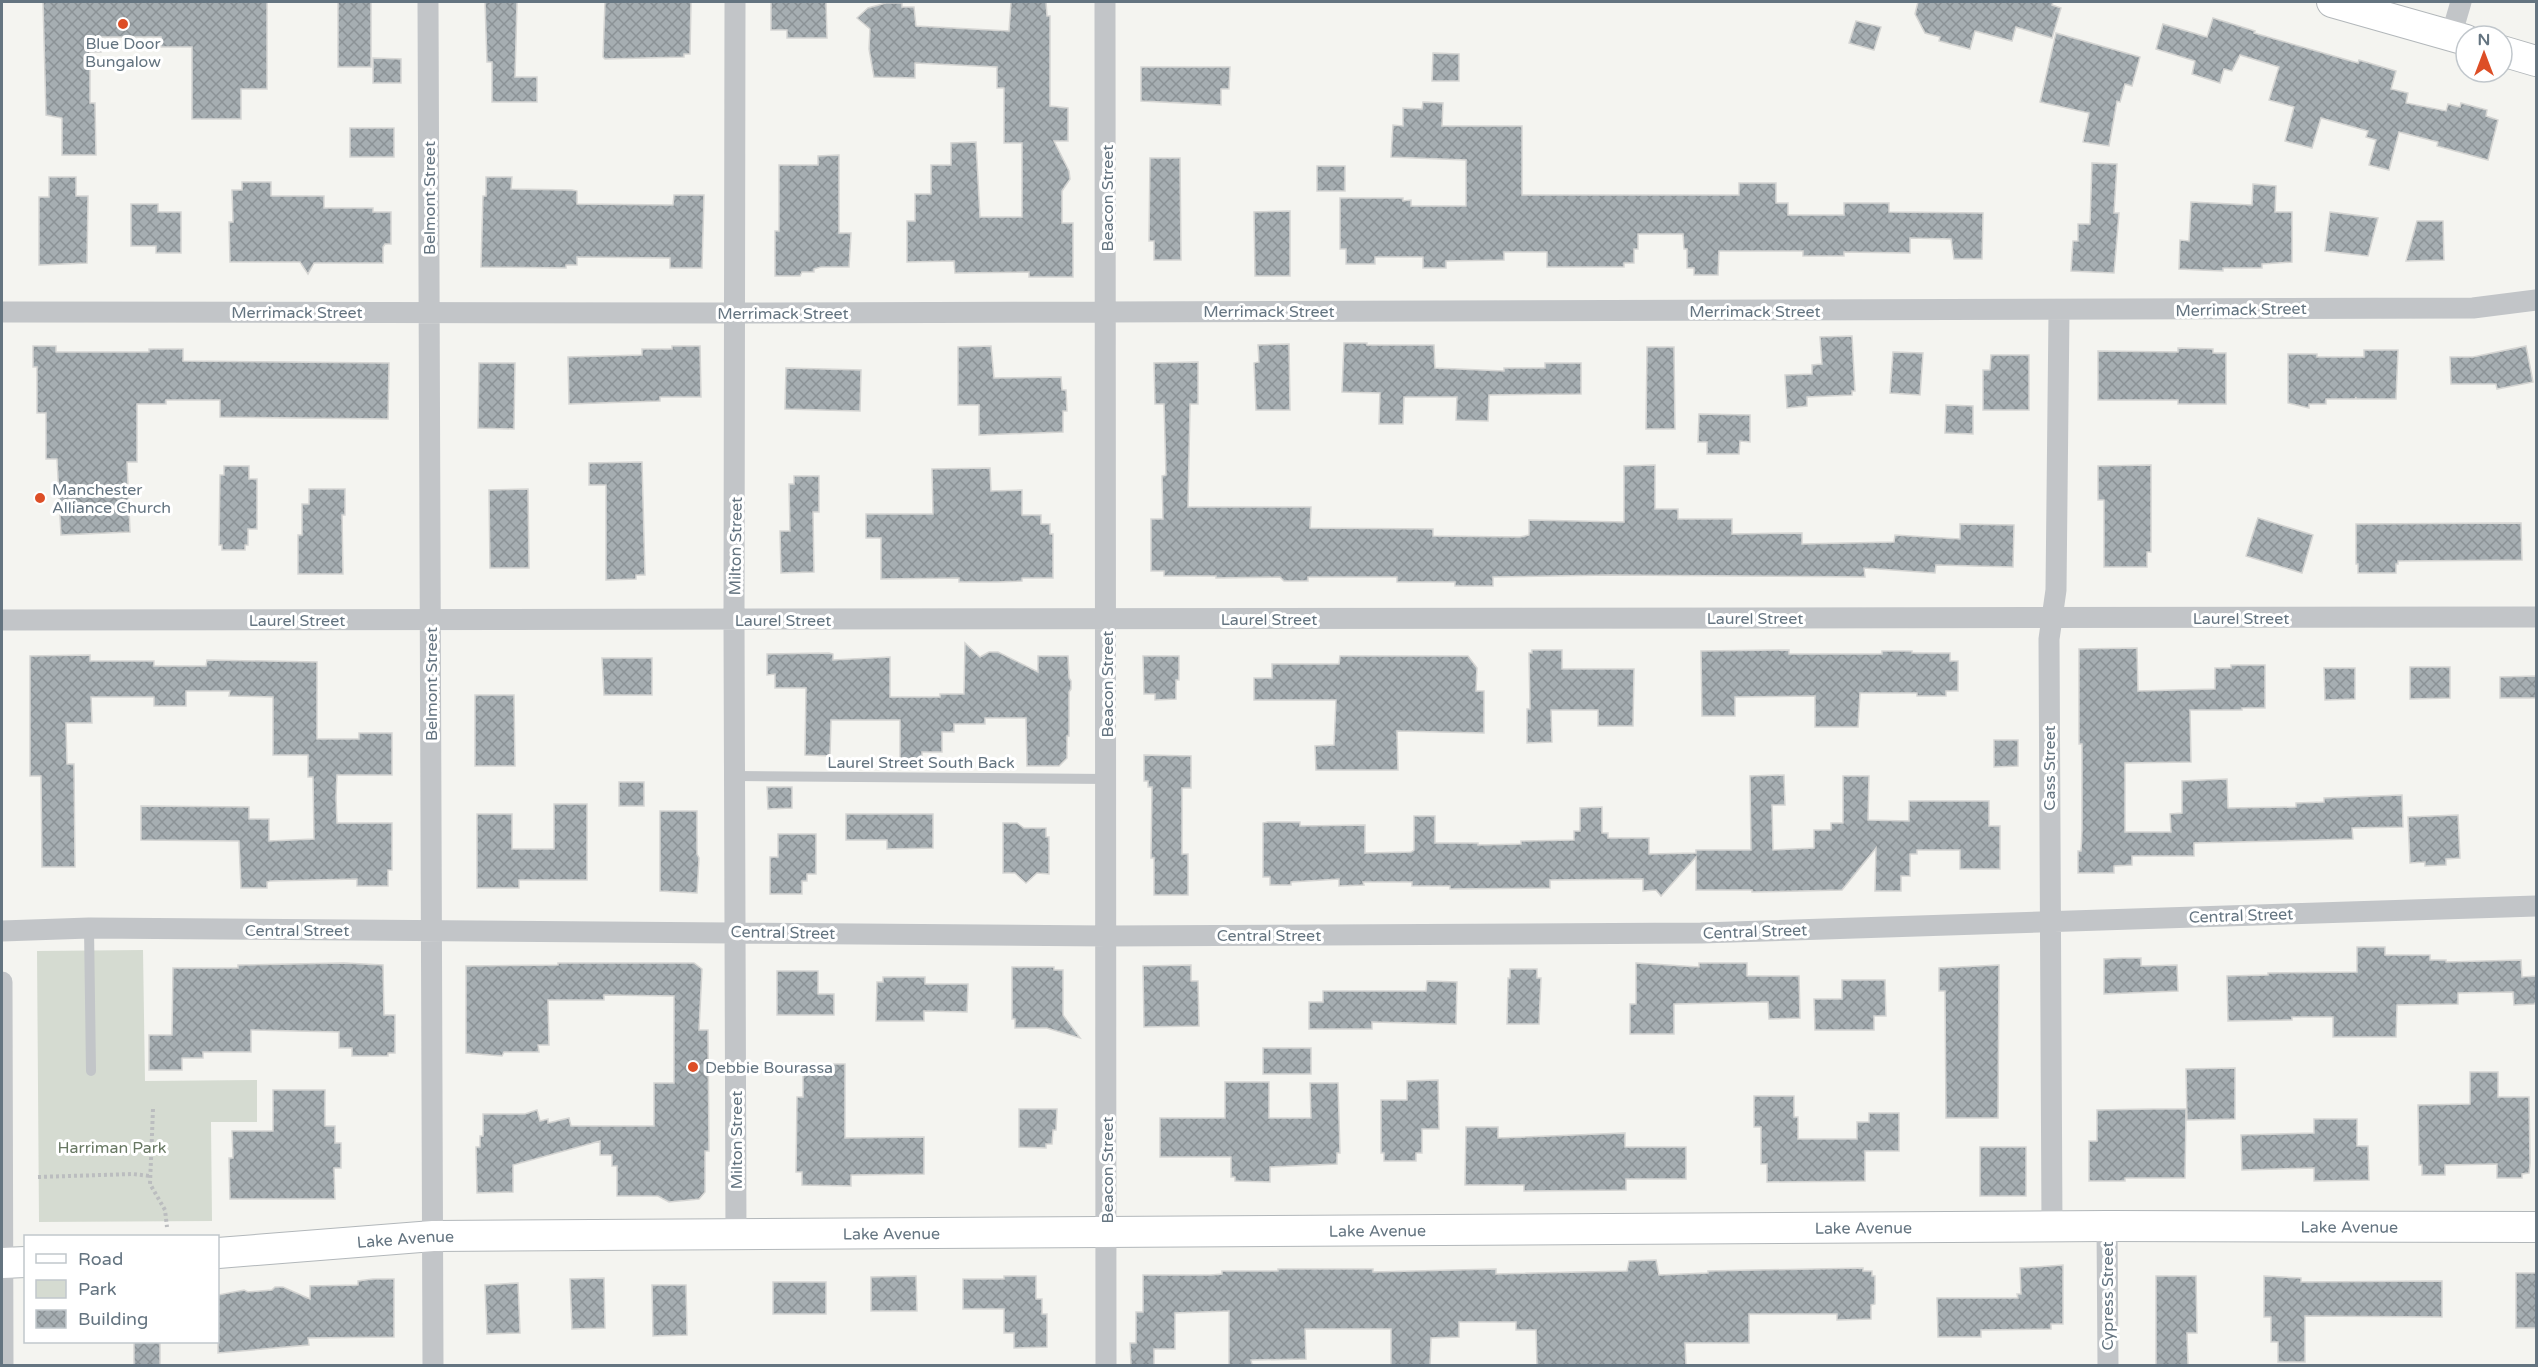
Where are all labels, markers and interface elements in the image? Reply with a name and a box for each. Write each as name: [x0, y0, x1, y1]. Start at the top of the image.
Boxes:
marker: Blue Door Bungalow: [116, 17, 130, 31]
north arrow: [2454, 24, 2514, 84]
text: N: [2478, 30, 2490, 50]
place label: Blue Door Bungalow: [85, 34, 161, 72]
street label: Belmont Street: [420, 141, 440, 255]
street label: Beacon Street: [1098, 145, 1118, 251]
street label: Merrimack Street: [2175, 299, 2307, 321]
street label: Merrimack Street: [1203, 302, 1335, 322]
street label: Merrimack Street: [1689, 302, 1821, 322]
street label: Merrimack Street: [231, 303, 363, 323]
street label: Merrimack Street: [717, 304, 849, 324]
place label: Manchester Alliance Church: [52, 480, 171, 518]
marker: Manchester Alliance Church: [33, 491, 47, 505]
street label: Milton Street: [725, 497, 747, 595]
street label: Laurel Street: [1707, 609, 1803, 629]
street label: Laurel Street: [2193, 609, 2289, 629]
street label: Laurel Street: [1221, 610, 1317, 630]
street label: Laurel Street: [249, 611, 345, 631]
street label: Laurel Street: [735, 611, 831, 631]
street label: Belmont Street: [422, 627, 442, 741]
street label: Beacon Street: [1098, 631, 1118, 737]
street label: Cass Street: [2040, 725, 2060, 811]
street label: Laurel Street South Back: [827, 753, 1015, 773]
street label: Central Street: [2188, 904, 2294, 928]
street label: Central Street: [1702, 920, 1808, 944]
street label: Central Street: [245, 921, 349, 941]
street label: Central Street: [731, 922, 835, 944]
street label: Central Street: [1217, 926, 1321, 946]
place label: Debbie Bourassa: [705, 1058, 833, 1078]
marker: Debbie Bourassa: [686, 1060, 700, 1074]
street label: Milton Street: [727, 1091, 747, 1189]
street label: Beacon Street: [1098, 1117, 1118, 1223]
park label: Harriman Park: [57, 1138, 167, 1158]
street label: Lake Avenue: [2301, 1217, 2398, 1238]
street label: Lake Avenue: [1815, 1218, 1912, 1239]
street label: Lake Avenue: [1329, 1221, 1426, 1242]
street label: Lake Avenue: [843, 1224, 940, 1245]
street label: Lake Avenue: [356, 1227, 454, 1253]
legend: [24, 1235, 219, 1343]
street label: Cypress Street: [2098, 1241, 2118, 1351]
text: Road: [78, 1248, 123, 1270]
text: Park: [78, 1278, 117, 1300]
text: Building: [78, 1308, 148, 1330]

